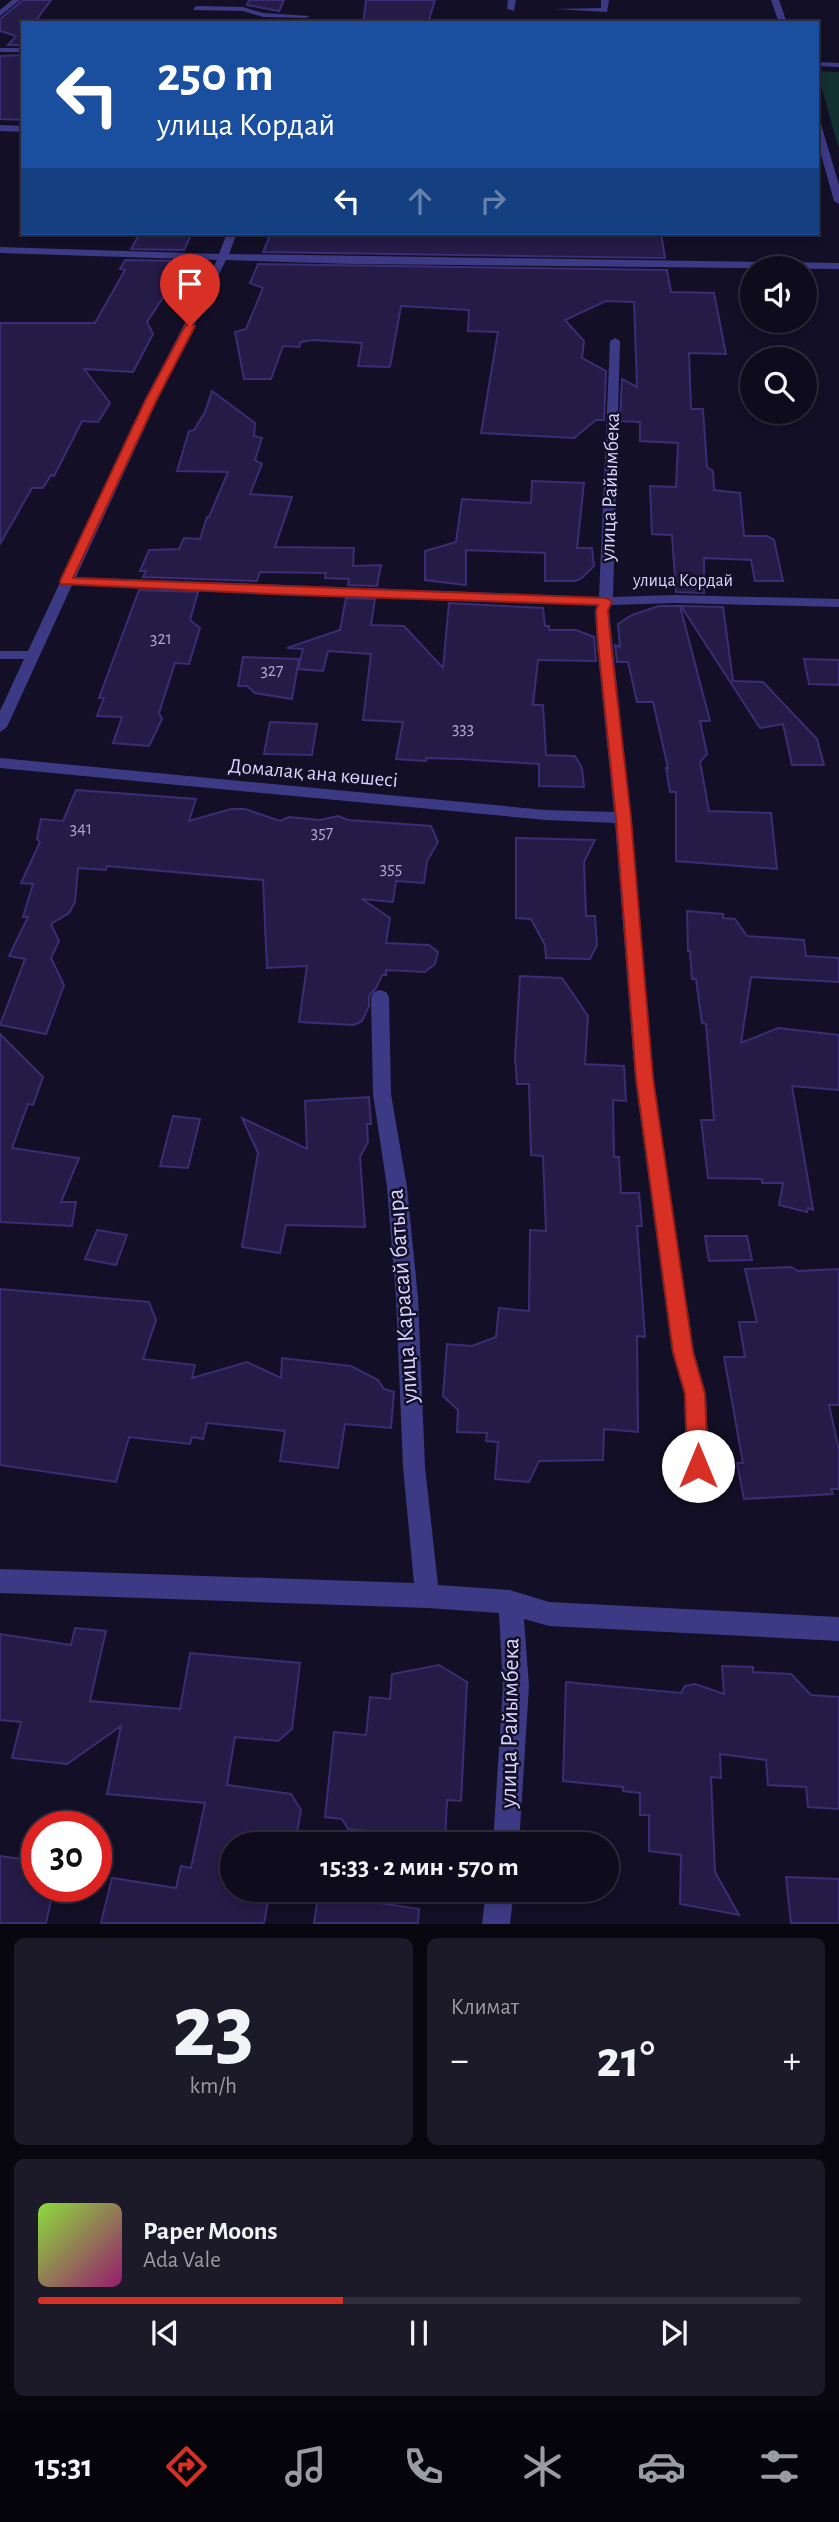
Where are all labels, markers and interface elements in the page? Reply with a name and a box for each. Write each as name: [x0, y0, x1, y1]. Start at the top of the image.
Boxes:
icon: left: [42, 49, 133, 140]
text: 250 m: [157, 51, 274, 100]
text: улица Кордай: [157, 109, 335, 141]
icon: left: [328, 182, 366, 220]
icon: ahead: [401, 182, 439, 220]
icon: right: [474, 182, 512, 220]
pin: [160, 254, 220, 326]
map controls: [740, 256, 817, 424]
button: sound: [740, 256, 817, 333]
icon: arrive: [171, 265, 209, 303]
button: search: [740, 347, 817, 424]
street label: улица Райымбека: [597, 412, 623, 563]
street label: улица Кордай: [632, 572, 733, 590]
house number: 321: [150, 630, 172, 648]
house number: 327: [260, 662, 284, 680]
house number: 333: [452, 720, 474, 738]
street label: Домалақ ана көшесі: [227, 755, 399, 791]
house number: 341: [70, 820, 92, 838]
house number: 357: [311, 824, 333, 842]
house number: 355: [380, 860, 402, 878]
street label: улица Карасай батыра: [384, 1188, 423, 1405]
position arrow: [661, 1429, 735, 1503]
street label: улица Райымбека: [497, 1638, 523, 1809]
speed limit sign: 30: [21, 1811, 112, 1902]
text: 15:33 · 2 мин · 570 m: [320, 1854, 519, 1880]
text: 23: [172, 1982, 254, 2073]
text: Климат: [451, 1996, 519, 2019]
text: 21°: [597, 2034, 655, 2086]
text: −: [451, 2042, 469, 2080]
text: +: [783, 2042, 801, 2080]
text: km/h: [190, 2075, 237, 2098]
text: Paper Moons: [143, 2218, 278, 2244]
text: Ada Vale: [143, 2249, 221, 2272]
icon: previous: [146, 2314, 184, 2352]
icon: pause: [400, 2314, 438, 2352]
icon: next: [655, 2314, 693, 2352]
icon: directions: [162, 2442, 211, 2491]
icon: music: [281, 2442, 330, 2491]
icon: phone: [399, 2442, 448, 2491]
icon: climate: [518, 2442, 567, 2491]
icon: car: [637, 2442, 686, 2491]
icon: filters: [755, 2442, 804, 2491]
text: 15:31: [35, 2450, 93, 2482]

